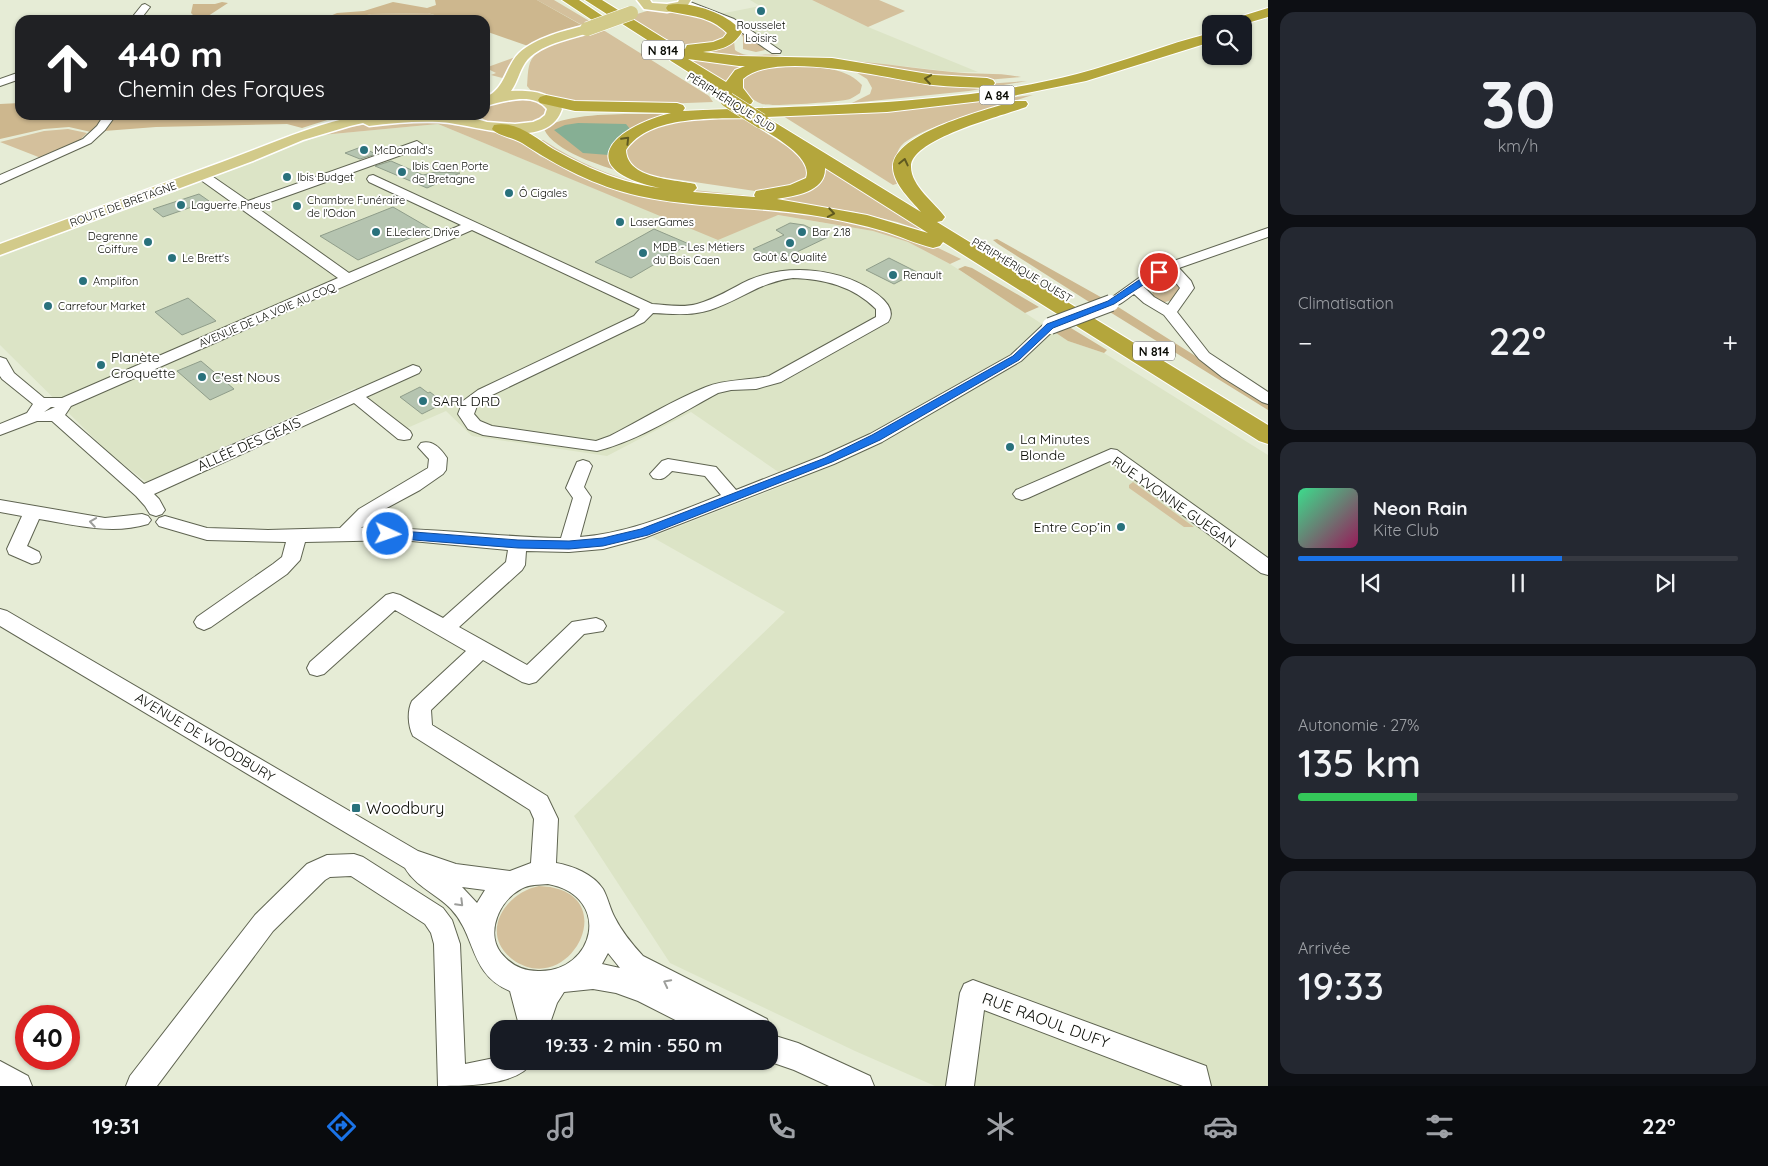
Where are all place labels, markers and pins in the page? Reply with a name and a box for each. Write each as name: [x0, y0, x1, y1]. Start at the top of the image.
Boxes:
marker: Rousselet Loisirs: [755, 5, 767, 17]
place label: Rousselet Loisirs: [736, 18, 786, 45]
place label: McDonald's: [374, 143, 433, 157]
marker: McDonald's: [358, 144, 370, 156]
place label: Ibis Caen Porte de Bretagne: [412, 159, 489, 186]
marker: Ibis Caen Porte de Bretagne: [396, 166, 408, 178]
place label: Ibis Budget: [297, 170, 354, 184]
marker: Ibis Budget: [281, 171, 293, 183]
place label: Ô Cigales: [519, 186, 567, 200]
marker: Ô Cigales: [503, 187, 515, 199]
place label: Chambre Funéraire de l'Odon: [307, 193, 405, 220]
place label: Laguerre Pneus: [191, 198, 271, 212]
marker: Laguerre Pneus: [175, 199, 187, 211]
marker: Chambre Funéraire de l'Odon: [291, 200, 303, 212]
place label: LaserGames: [630, 215, 694, 229]
marker: LaserGames: [614, 216, 626, 228]
place label: E.Leclerc Drive: [386, 225, 460, 239]
place label: Bar 2.18: [812, 225, 851, 239]
marker: E.Leclerc Drive: [370, 226, 382, 238]
marker: Bar 2.18: [796, 226, 808, 238]
place label: Degrenne Coiffure: [88, 229, 138, 256]
marker: Degrenne Coiffure: [142, 236, 154, 248]
marker: Goût & Qualité: [784, 237, 796, 249]
place label: MDB - Les Métiers du Bois Caen: [653, 240, 745, 267]
marker: MDB - Les Métiers du Bois Caen: [637, 247, 649, 259]
place label: Goût & Qualité: [753, 250, 827, 264]
place label: Le Brett's: [182, 251, 229, 265]
pin: [1138, 251, 1180, 293]
marker: Le Brett's: [166, 252, 178, 264]
place label: Renault: [903, 268, 942, 282]
marker: Renault: [887, 269, 899, 281]
place label: Amplifon: [93, 274, 138, 288]
marker: Amplifon: [77, 275, 89, 287]
place label: Carrefour Market: [58, 299, 146, 313]
marker: Carrefour Market: [42, 300, 54, 312]
place label: Planète Croquette: [111, 348, 175, 382]
marker: Planète Croquette: [95, 359, 107, 371]
place label: C'est Nous: [212, 368, 280, 386]
marker: C'est Nous: [196, 371, 208, 383]
place label: SARL DRD: [433, 392, 500, 410]
marker: SARL DRD: [417, 395, 429, 407]
place label: La Minutes Blonde: [1020, 430, 1090, 464]
marker: La Minutes Blonde: [1004, 441, 1016, 453]
place label: Entre Cop’in: [1034, 518, 1111, 536]
marker: Entre Cop’in: [1115, 521, 1127, 533]
place label: Woodbury: [366, 798, 444, 818]
marker: Woodbury: [350, 802, 362, 814]

